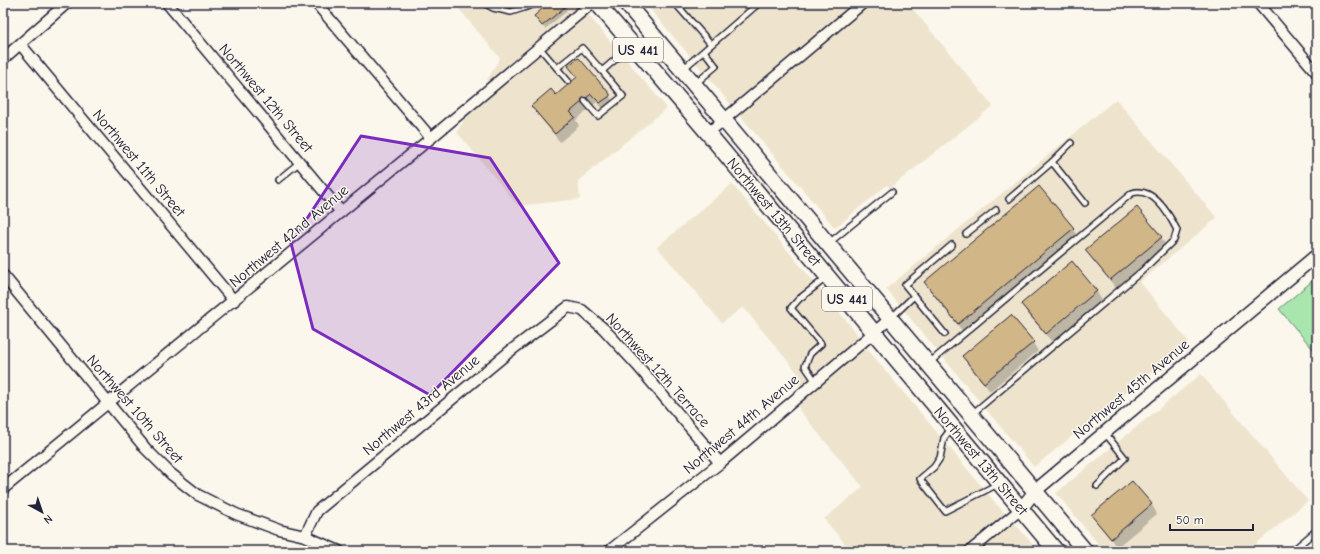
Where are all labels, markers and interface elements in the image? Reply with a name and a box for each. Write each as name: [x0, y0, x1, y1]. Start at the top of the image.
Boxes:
road number: US 441: [613, 38, 663, 62]
street label: Northwest 12th Street: [215, 40, 317, 157]
street label: Northwest 11th Street: [89, 106, 190, 221]
street label: Northwest 13th Street: [723, 154, 825, 271]
street label: Northwest 42nd Avenue: [226, 181, 353, 291]
road number: US 441: [822, 287, 872, 311]
street label: Northwest 12th Terrace: [602, 309, 714, 431]
street label: Northwest 45th Avenue: [1069, 335, 1193, 443]
street label: Northwest 10th Street: [83, 351, 187, 467]
street label: Northwest 43rd Avenue: [359, 351, 483, 459]
street label: Northwest 44th Avenue: [680, 370, 803, 478]
street label: Northwest 13th Street: [930, 403, 1032, 520]
north arrow: [22, 492, 62, 532]
scale bar: [1170, 506, 1253, 532]
text: N: [41, 512, 55, 527]
text: 50 m: [1176, 513, 1204, 527]

